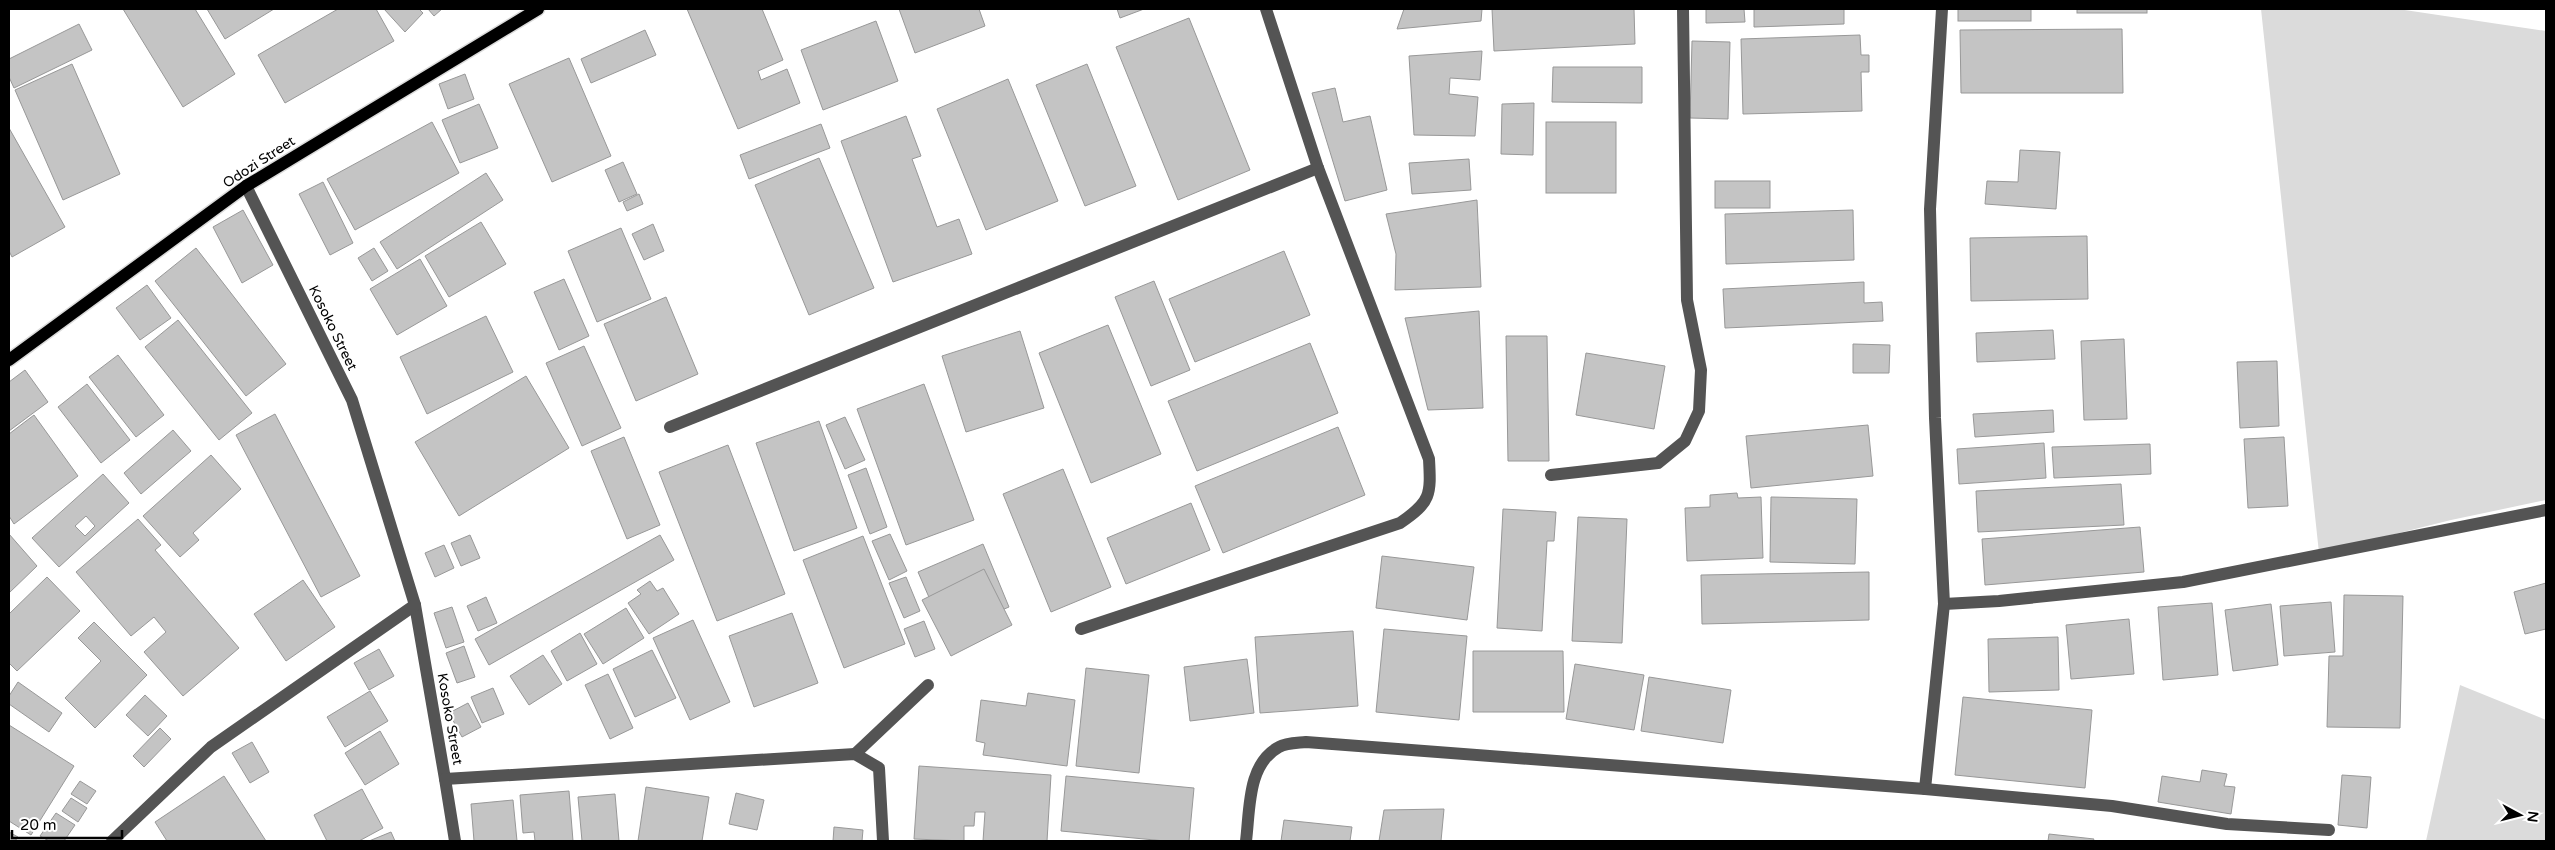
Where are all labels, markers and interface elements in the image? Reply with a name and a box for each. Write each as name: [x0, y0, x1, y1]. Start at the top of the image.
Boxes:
street label: Odozi Street: [220, 132, 299, 192]
street label: Kosoko Street: [305, 283, 361, 374]
street label: Kosoko Street: [434, 672, 467, 767]
north arrow: [2495, 790, 2545, 840]
scale bar: [12, 808, 122, 840]
text: N: [2523, 810, 2542, 823]
text: 20 m: [20, 816, 57, 834]

